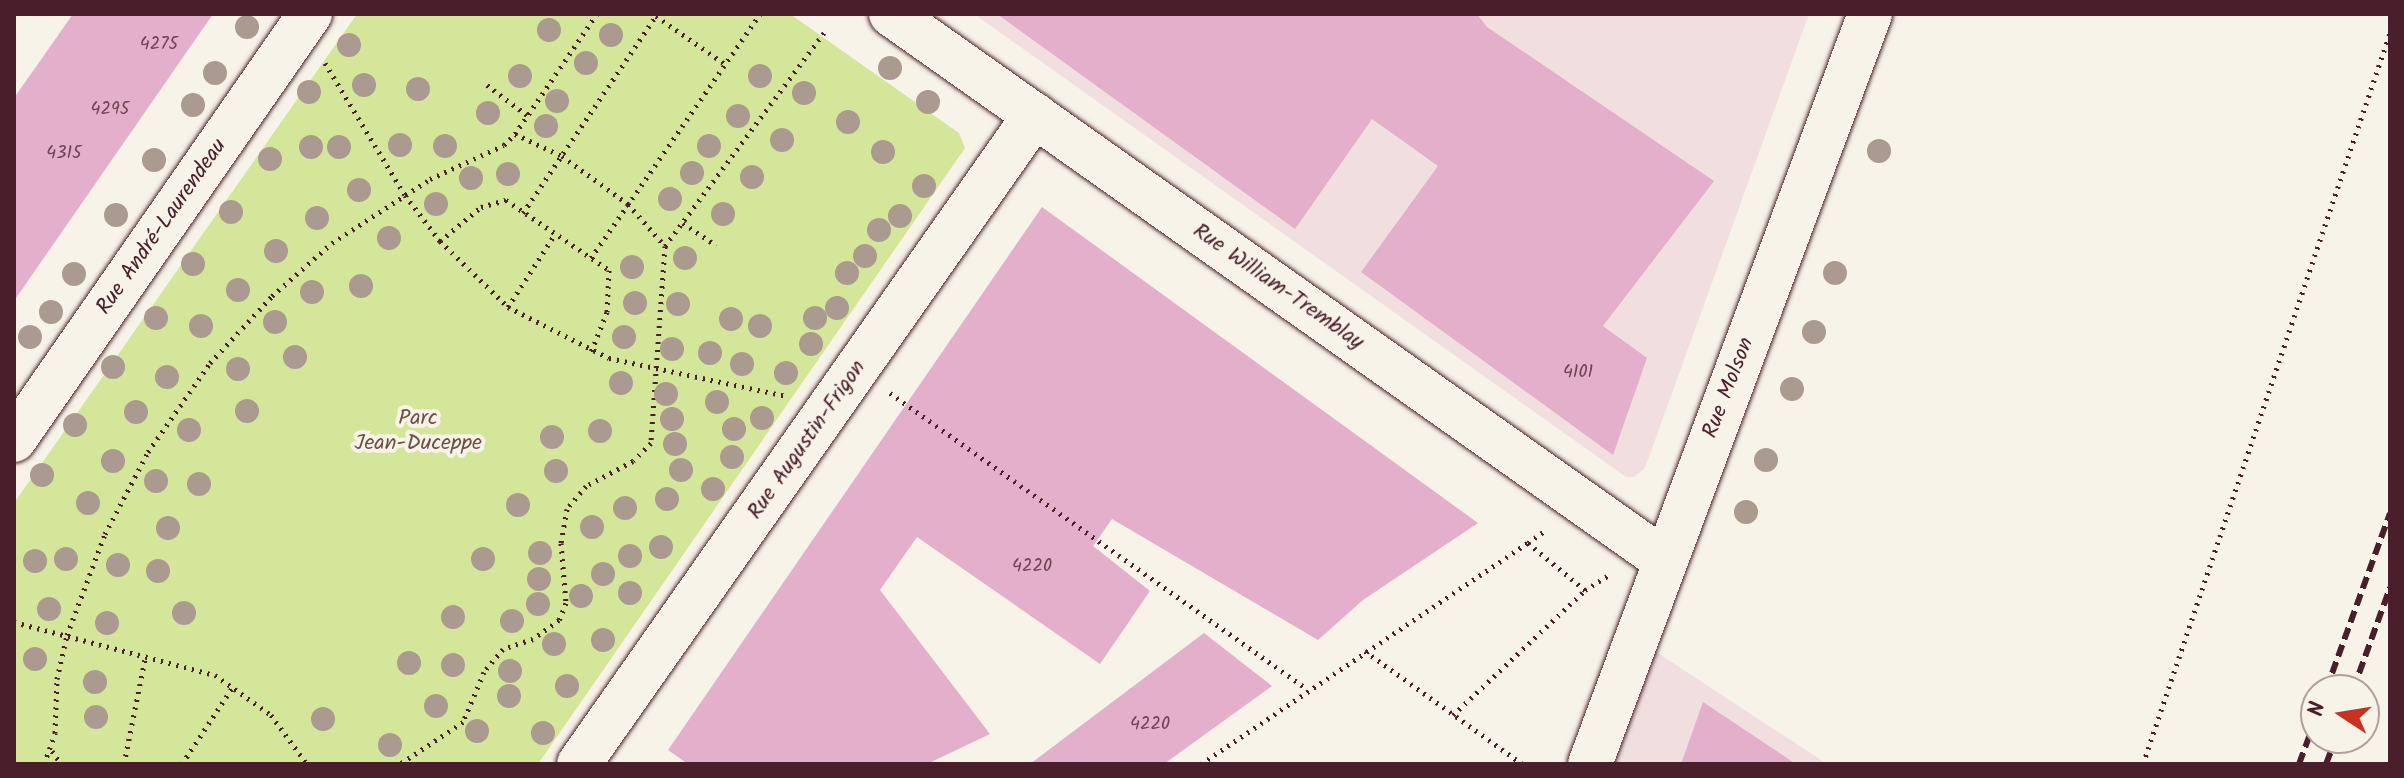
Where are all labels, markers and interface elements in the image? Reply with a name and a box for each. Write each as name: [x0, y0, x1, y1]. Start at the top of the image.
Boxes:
house number: 4275: [140, 34, 178, 56]
house number: 4295: [91, 99, 129, 121]
street label: Rue André-Laurendeau: [91, 134, 233, 320]
house number: 4315: [46, 143, 82, 165]
street label: Rue William-Tremblay: [1187, 218, 1369, 356]
street label: Rue Molson: [1698, 334, 1760, 442]
street label: Rue Augustin-Frigon: [742, 355, 872, 525]
house number: 4101: [1563, 362, 1593, 384]
park label: Parc Jean-Duceppe: [354, 405, 482, 456]
house number: 4220: [1012, 556, 1052, 578]
north arrow: [2300, 674, 2380, 754]
text: N: [2299, 699, 2337, 720]
house number: 4220: [1130, 714, 1170, 736]

